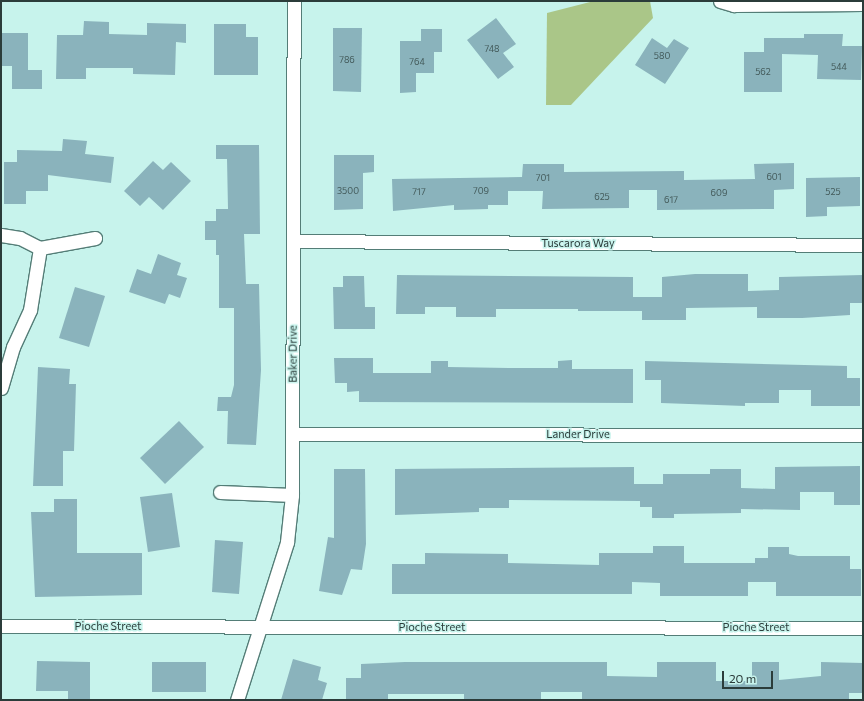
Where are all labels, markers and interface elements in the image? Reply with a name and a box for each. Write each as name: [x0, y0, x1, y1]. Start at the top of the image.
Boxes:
house number: 748: [484, 44, 500, 54]
house number: 580: [654, 51, 670, 61]
house number: 786: [339, 55, 355, 65]
house number: 764: [409, 57, 425, 67]
house number: 544: [831, 62, 847, 72]
house number: 562: [755, 67, 771, 77]
house number: 601: [766, 172, 782, 182]
house number: 701: [536, 173, 550, 183]
house number: 3500: [337, 186, 359, 196]
house number: 709: [473, 186, 489, 196]
house number: 717: [412, 187, 426, 197]
house number: 525: [825, 187, 841, 197]
house number: 609: [711, 188, 727, 198]
house number: 625: [594, 192, 610, 202]
house number: 617: [664, 195, 678, 205]
street label: Tuscarora Way: [541, 236, 615, 250]
street label: Baker Drive: [286, 325, 300, 383]
street label: Lander Drive: [546, 427, 610, 441]
street label: Pioche Street: [74, 619, 142, 633]
street label: Pioche Street: [398, 620, 466, 634]
street label: Pioche Street: [722, 620, 790, 634]
scale bar: [724, 663, 775, 689]
text: 20 m: [729, 671, 756, 685]

